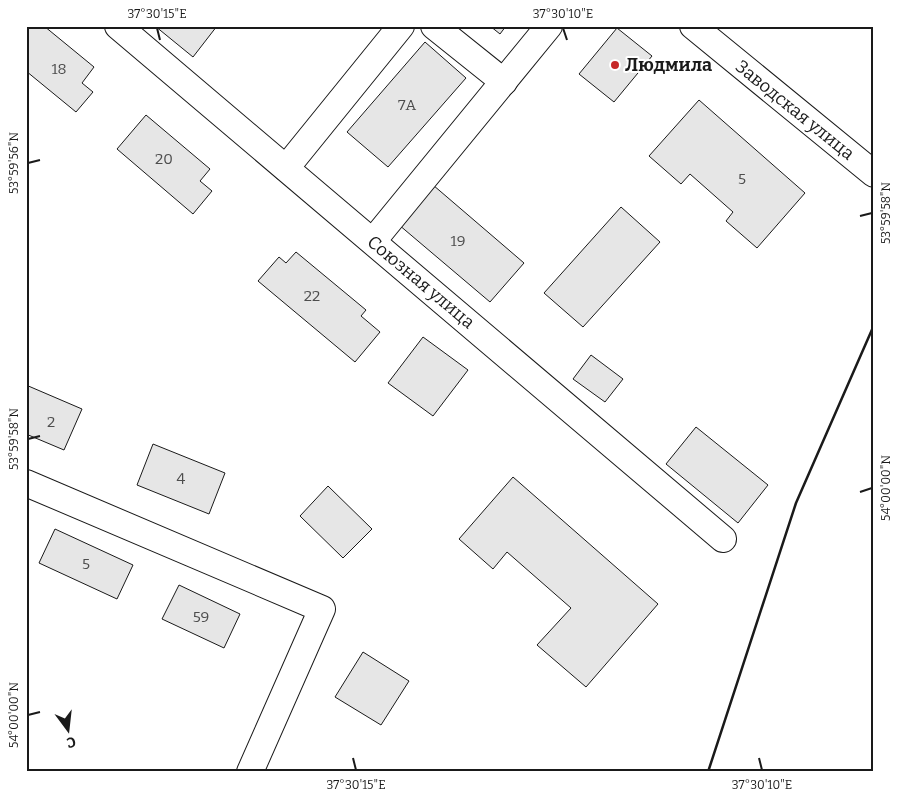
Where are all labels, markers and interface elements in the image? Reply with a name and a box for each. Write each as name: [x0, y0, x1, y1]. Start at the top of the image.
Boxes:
text: 37°30'15"E: [127, 7, 187, 21]
text: 37°30'10"E: [533, 7, 593, 21]
place label: Людмила: [625, 54, 712, 76]
street label: Заводская улица: [731, 55, 859, 165]
marker: Людмила: [609, 59, 621, 71]
house number: 18: [51, 60, 67, 78]
house number: 7А: [398, 96, 416, 114]
text: 53°59'56"N: [7, 132, 21, 194]
house number: 20: [155, 150, 173, 168]
house number: 5: [738, 170, 746, 188]
text: 53°59'58"N: [879, 182, 893, 244]
street label: Союзная улица: [363, 231, 479, 333]
house number: 19: [451, 232, 465, 250]
house number: 22: [304, 287, 320, 305]
text: 53°59'58"N: [7, 408, 21, 470]
house number: 2: [47, 413, 55, 431]
text: 54°00'00"N: [879, 455, 893, 521]
house number: 4: [177, 470, 186, 488]
house number: 5: [82, 555, 90, 573]
house number: 59: [193, 608, 209, 626]
text: 54°00'00"N: [7, 682, 21, 748]
north arrow: [42, 706, 92, 756]
text: С: [65, 733, 78, 751]
text: 37°30'15"E: [326, 778, 386, 792]
text: 37°30'10"E: [732, 778, 792, 792]

